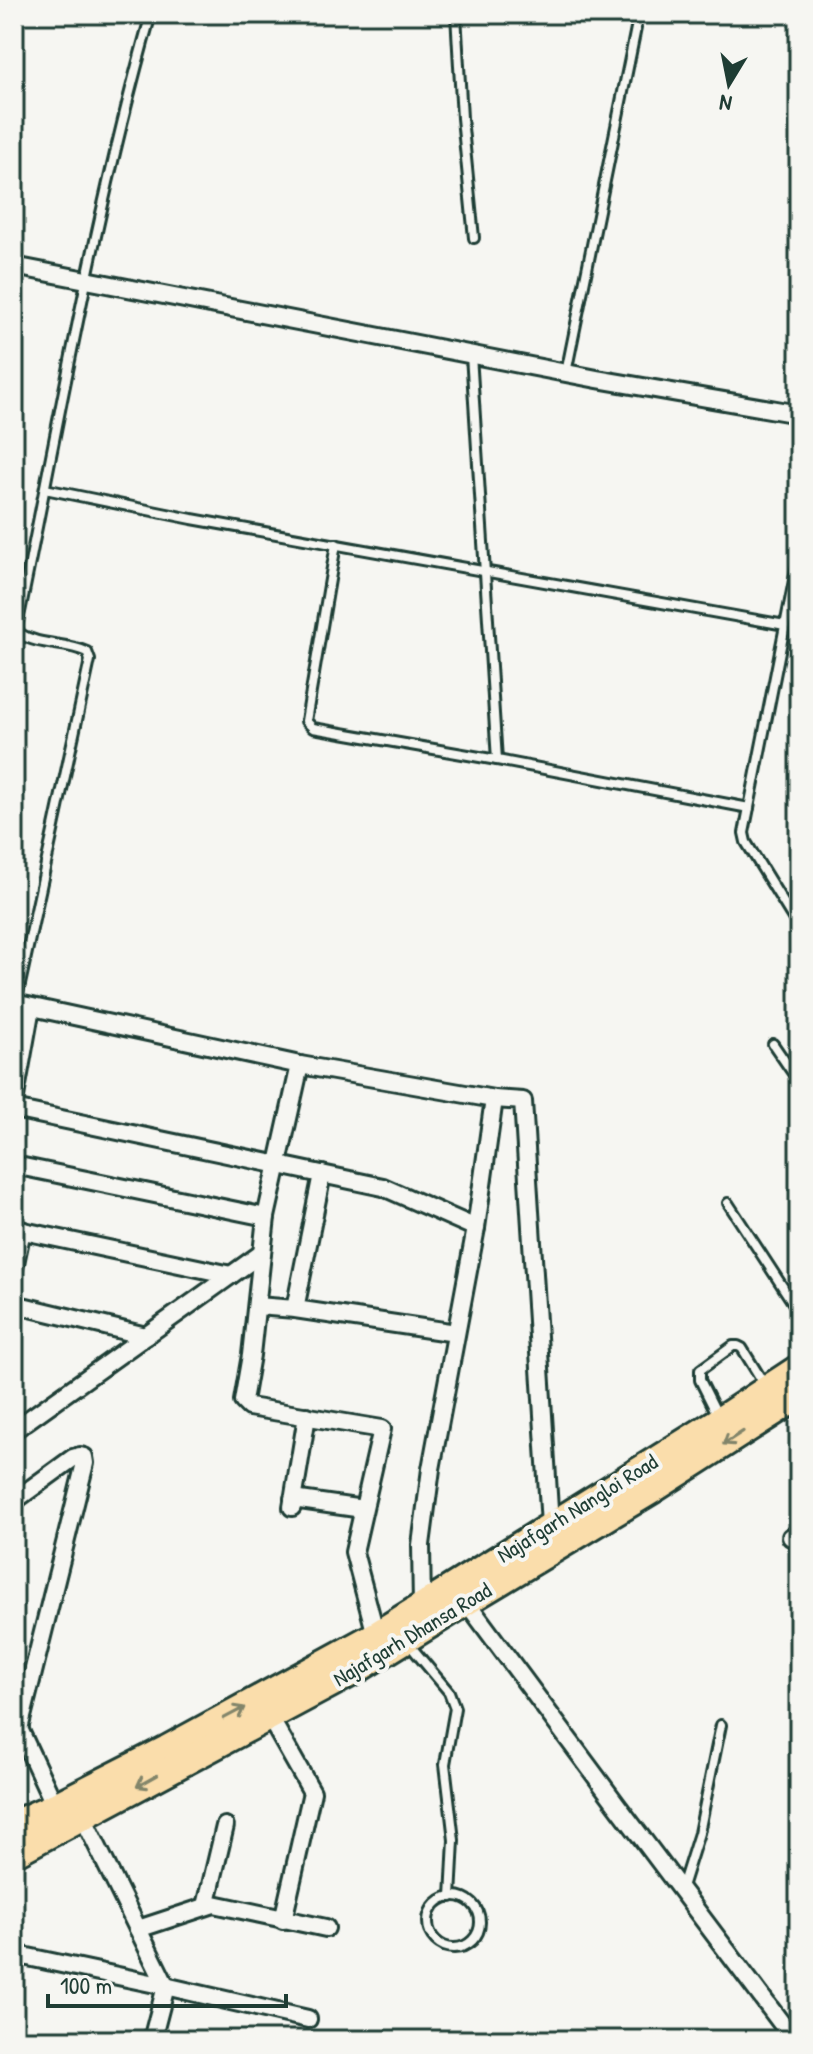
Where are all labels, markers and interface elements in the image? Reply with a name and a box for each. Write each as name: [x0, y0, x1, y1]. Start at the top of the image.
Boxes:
north arrow: [689, 44, 769, 124]
text: N: [717, 88, 734, 119]
one-way arrow: [723, 1429, 745, 1446]
street label: Najafgarh Nangloi Road: [491, 1446, 663, 1569]
street label: Najafgarh Dhansa Road: [327, 1575, 497, 1693]
one-way arrow: [221, 1705, 245, 1720]
one-way arrow: [136, 1774, 159, 1790]
scale bar: [48, 1958, 286, 2008]
text: 100 m: [60, 1969, 112, 2001]

